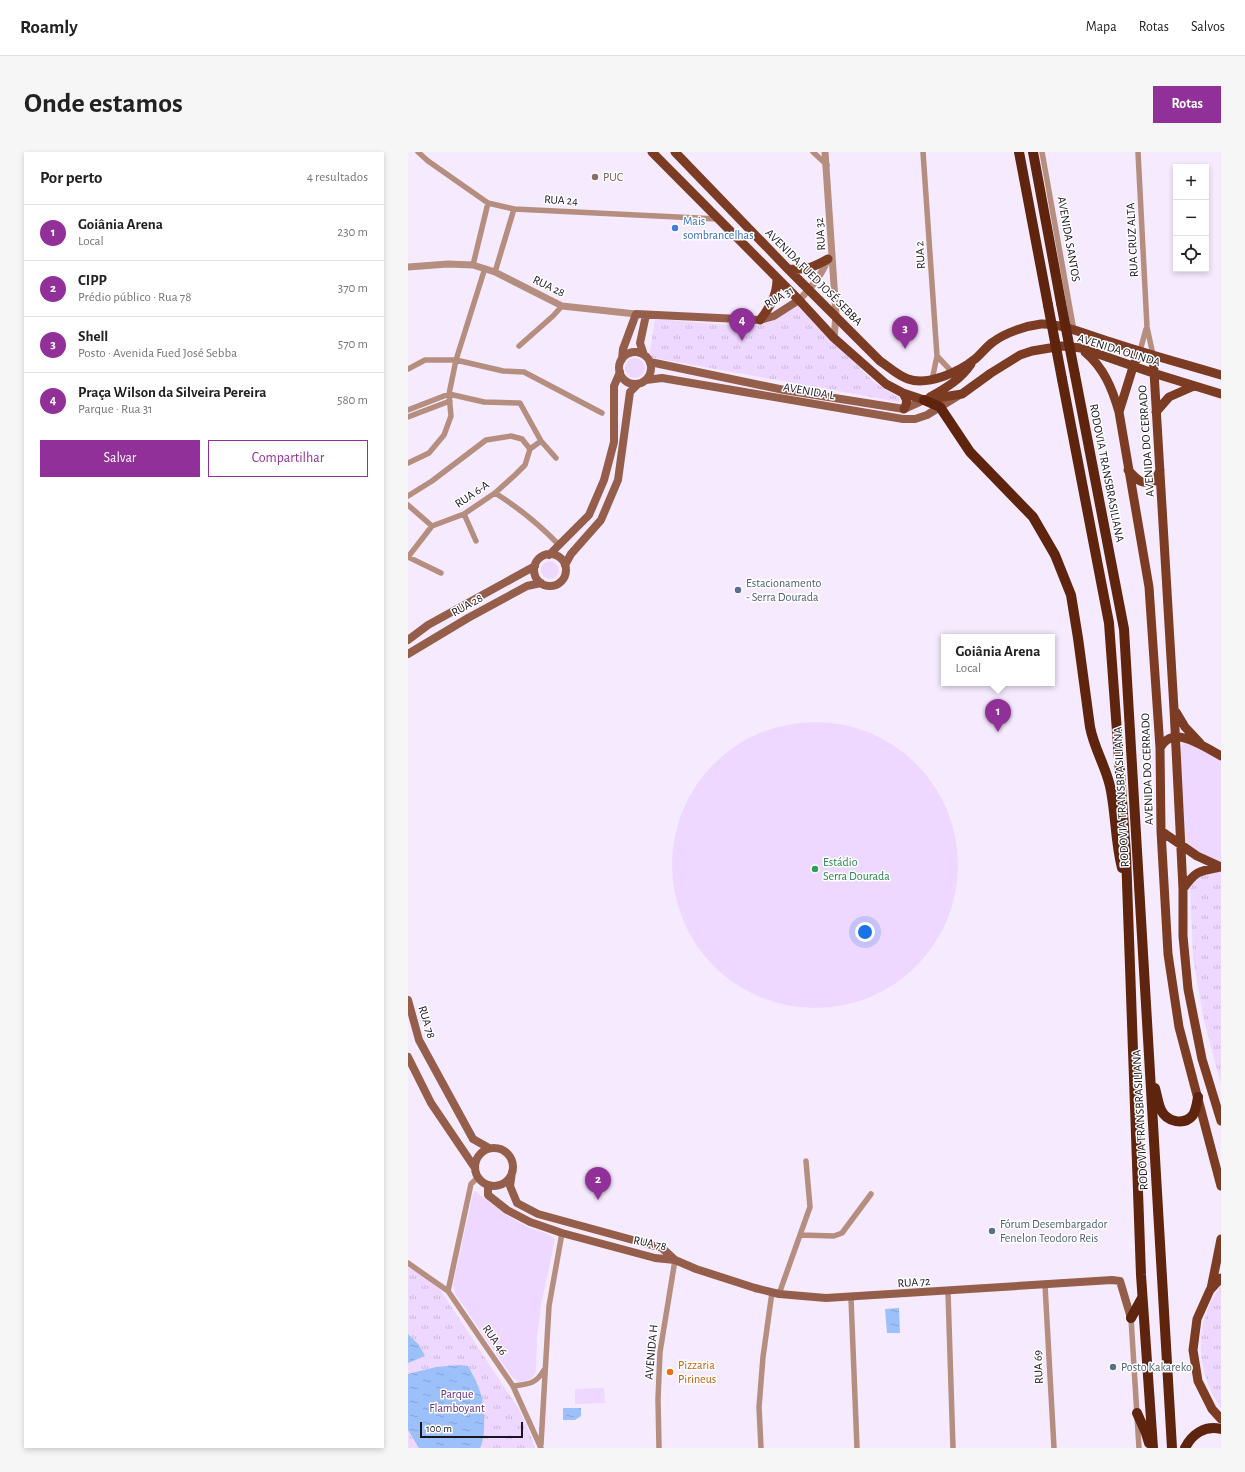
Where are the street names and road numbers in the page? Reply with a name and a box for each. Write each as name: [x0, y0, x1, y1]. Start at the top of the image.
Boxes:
street label: RUA 24: [544, 193, 578, 207]
street label: AVENIDA SANTOS: [1056, 195, 1082, 283]
street label: RUA CRUZ ALTA: [1124, 202, 1140, 278]
street label: RUA 32: [813, 217, 827, 251]
street label: AVENIDA FUED JOSÉ SEBBA: [763, 226, 865, 328]
street label: RUA 2: [913, 240, 927, 269]
street label: RUA 28: [531, 273, 567, 299]
street label: RUA 31: [762, 284, 796, 310]
street label: AVENIDA OLINDA: [1076, 332, 1162, 368]
street label: AVENIDA L: [782, 381, 836, 401]
street label: AVENIDA DO CERRADO: [1136, 384, 1156, 497]
street label: RODOVIA TRANSBRASILIANA: [1088, 403, 1126, 543]
street label: RUA 6-A: [453, 478, 491, 510]
street label: RUA 28: [449, 591, 485, 618]
street label: AVENIDA DO CERRADO: [1139, 712, 1155, 825]
street label: RODOVIA TRANSBRASILIANA: [1111, 726, 1131, 868]
street label: RUA 78: [416, 1004, 438, 1040]
street label: RODOVIA TRANSBRASILIANA: [1130, 1049, 1150, 1191]
street label: RUA 78: [632, 1234, 668, 1252]
street label: RUA 72: [897, 1275, 931, 1289]
street label: RUA 46: [480, 1323, 510, 1358]
street label: AVENIDA H: [643, 1324, 659, 1380]
street label: RUA 69: [1031, 1349, 1045, 1384]

